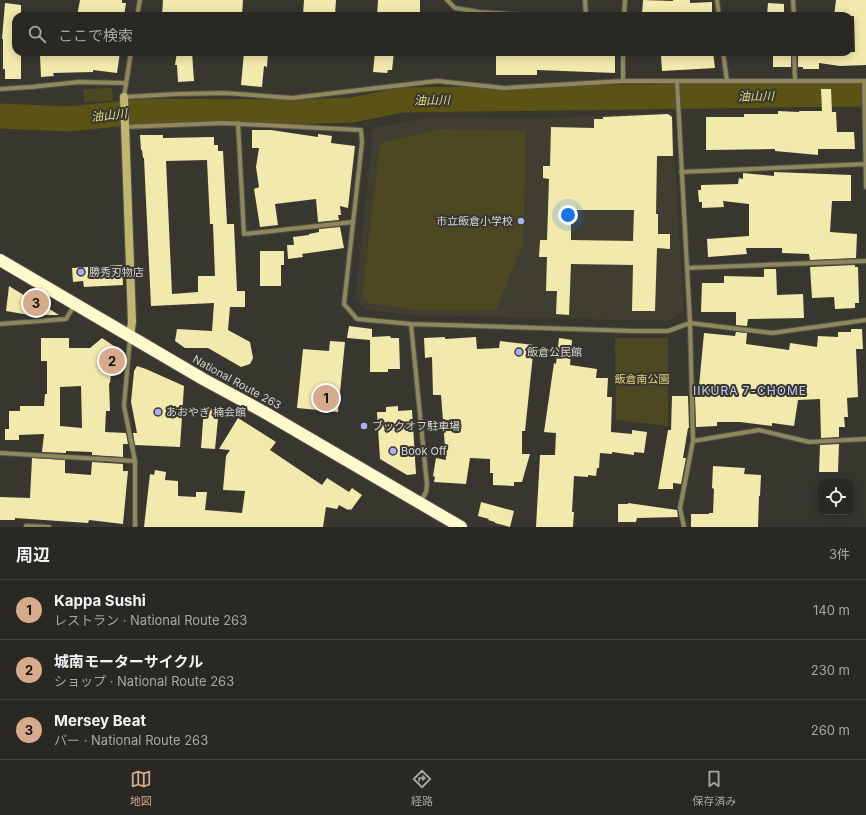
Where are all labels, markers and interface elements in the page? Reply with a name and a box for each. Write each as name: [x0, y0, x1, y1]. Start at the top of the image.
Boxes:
search box: [12, 12, 854, 56]
icon: search: [26, 23, 48, 45]
text: ここで検索: [58, 26, 133, 45]
water label: 油山川: [738, 88, 776, 104]
water label: 油山川: [414, 92, 452, 108]
water label: 油山川: [90, 105, 130, 124]
your location: [558, 205, 578, 225]
place label: 市立飯倉小学校: [436, 214, 513, 228]
marker: 市立飯倉小学校: [516, 216, 526, 226]
place label: 勝秀刃物店: [89, 265, 144, 279]
marker: 勝秀刃物店: [76, 267, 86, 277]
pin: 3: [23, 288, 49, 318]
place label: 飯倉公民館: [527, 345, 582, 359]
pin: 2: [99, 346, 125, 376]
marker: 飯倉公民館: [514, 347, 524, 357]
street label: National Route 263: [190, 352, 284, 412]
park label: 飯倉南公園: [615, 372, 670, 386]
pin: 1: [313, 383, 339, 413]
district label: IIKURA 7-CHOME: [693, 383, 807, 398]
place label: あおやぎ 楠会館: [166, 405, 246, 419]
marker: あおやぎ 楠会館: [153, 407, 163, 417]
place label: ブックオフ駐車場: [372, 419, 460, 433]
marker: ブックオフ駐車場: [359, 421, 369, 431]
place label: Book Off: [401, 444, 447, 458]
marker: Book Off: [388, 446, 398, 456]
map controls: [818, 479, 854, 515]
button: locate: [818, 479, 854, 515]
text: 周辺: [16, 545, 50, 565]
text: 3件: [829, 546, 850, 562]
text: Kappa Sushi: [54, 591, 146, 610]
text: 1: [26, 602, 32, 618]
text: 140 m: [813, 602, 850, 618]
text: レストラン · National Route 263: [54, 612, 247, 628]
text: 城南モーターサイクル: [54, 652, 203, 671]
text: 2: [25, 662, 33, 678]
text: 230 m: [811, 662, 850, 678]
text: ショップ · National Route 263: [54, 673, 234, 689]
text: Mersey Beat: [54, 711, 146, 730]
text: 3: [25, 722, 33, 738]
text: 260 m: [811, 722, 850, 738]
text: バー · National Route 263: [54, 732, 208, 748]
tab: 地図: [130, 768, 152, 808]
tab: 経路: [411, 768, 433, 808]
tab: 保存済み: [692, 768, 736, 808]

